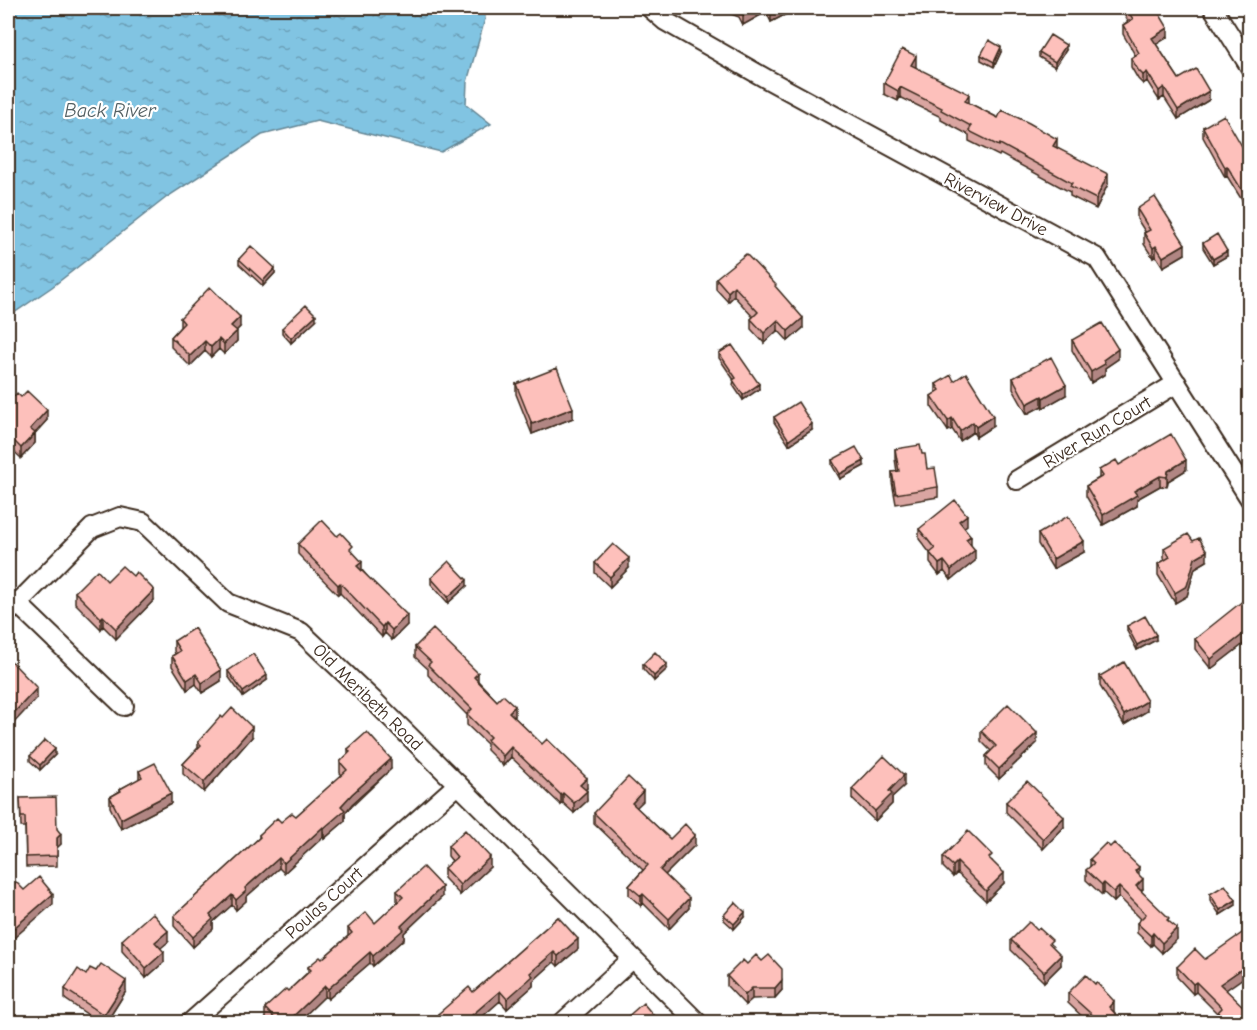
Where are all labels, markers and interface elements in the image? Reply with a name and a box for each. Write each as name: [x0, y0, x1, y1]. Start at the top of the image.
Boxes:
water label: Back River: [64, 99, 157, 122]
street label: Riverview Drive: [940, 168, 1051, 241]
street label: River Run Court: [1040, 392, 1156, 473]
street label: Old Meribeth Road: [308, 640, 427, 755]
street label: Poulas Court: [281, 863, 368, 944]

